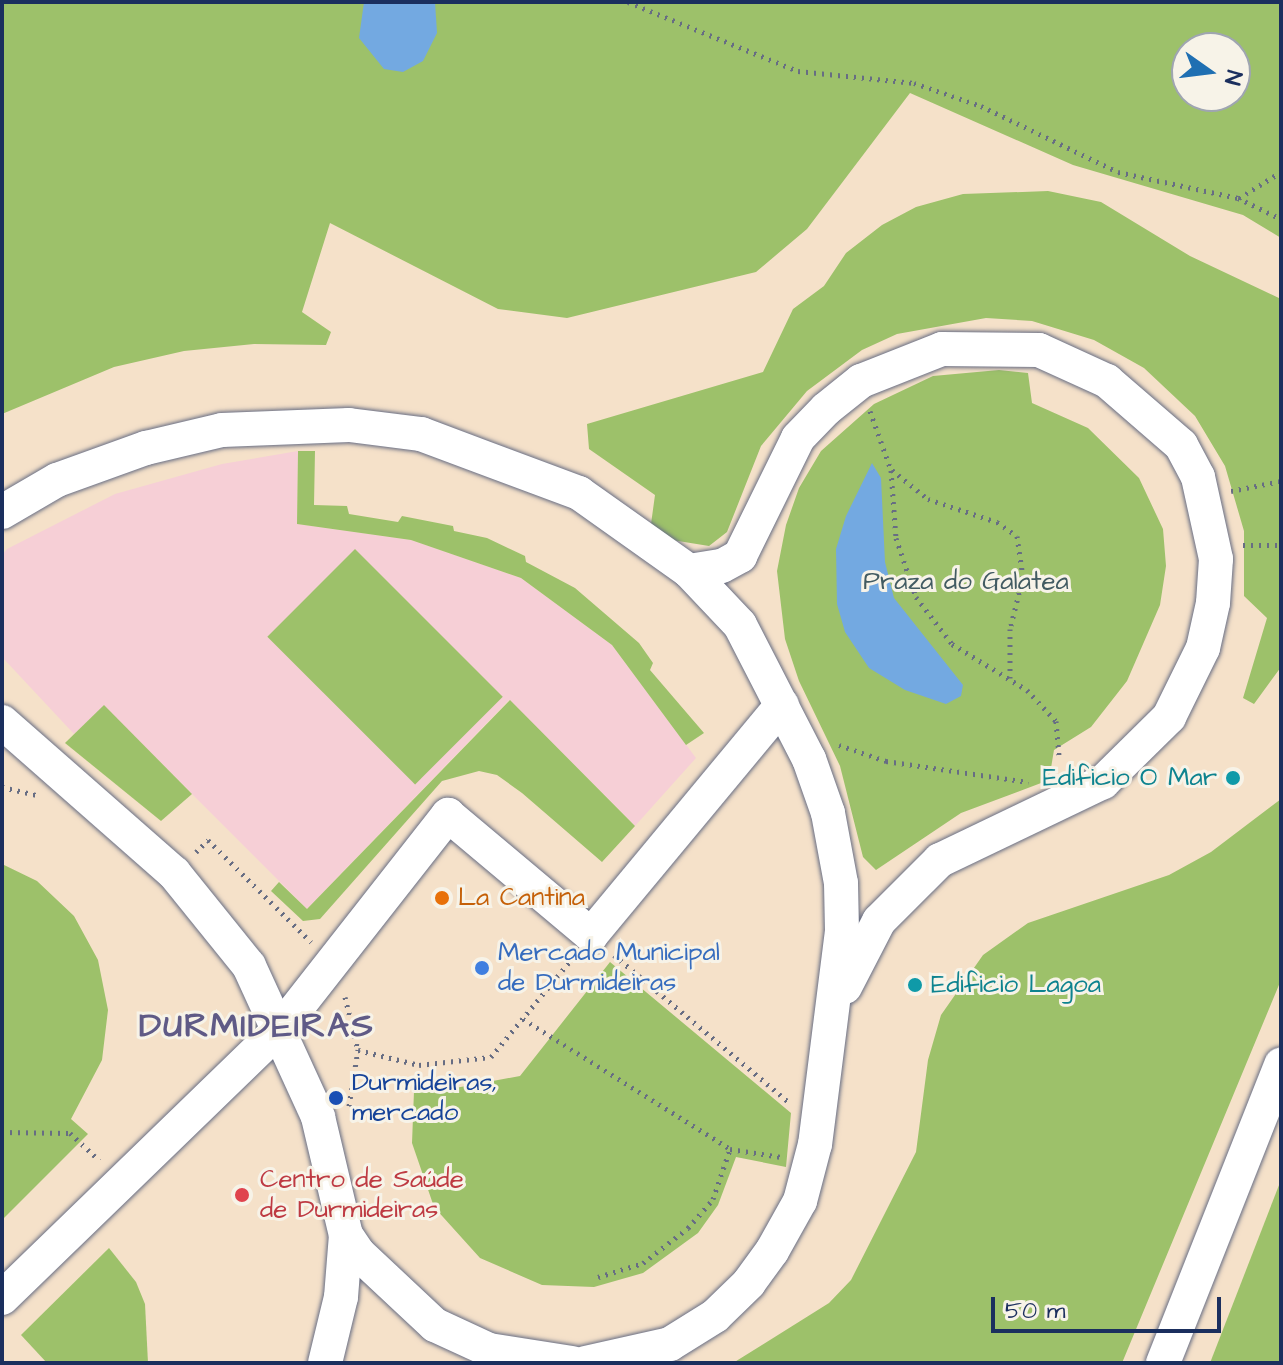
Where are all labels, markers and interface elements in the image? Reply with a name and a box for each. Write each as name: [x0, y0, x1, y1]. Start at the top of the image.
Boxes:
north arrow: [1171, 32, 1251, 112]
text: N: [1216, 67, 1250, 88]
park label: Praza do Galatea: [863, 566, 1069, 598]
place label: Edificio O Mar: [1043, 762, 1217, 794]
marker: Edificio O Mar: [1224, 769, 1242, 787]
place label: La Cantina: [458, 882, 585, 914]
marker: La Cantina: [433, 889, 451, 907]
place label: Mercado Municipal de Durmideiras: [498, 937, 720, 998]
marker: Mercado Municipal de Durmideiras: [473, 959, 491, 977]
place label: Edificio Lagoa: [931, 969, 1101, 1001]
marker: Edificio Lagoa: [906, 976, 924, 994]
district label: DURMIDEIRAS: [139, 1007, 375, 1047]
place label: Durmideiras, mercado: [352, 1067, 497, 1128]
marker: Durmideiras, mercado: [327, 1089, 345, 1107]
place label: Centro de Saúde de Durmideiras: [260, 1164, 464, 1226]
marker: Centro de Saúde de Durmideiras: [231, 1184, 253, 1206]
scale bar: [995, 1281, 1225, 1331]
text: 50 m: [1005, 1294, 1065, 1328]

